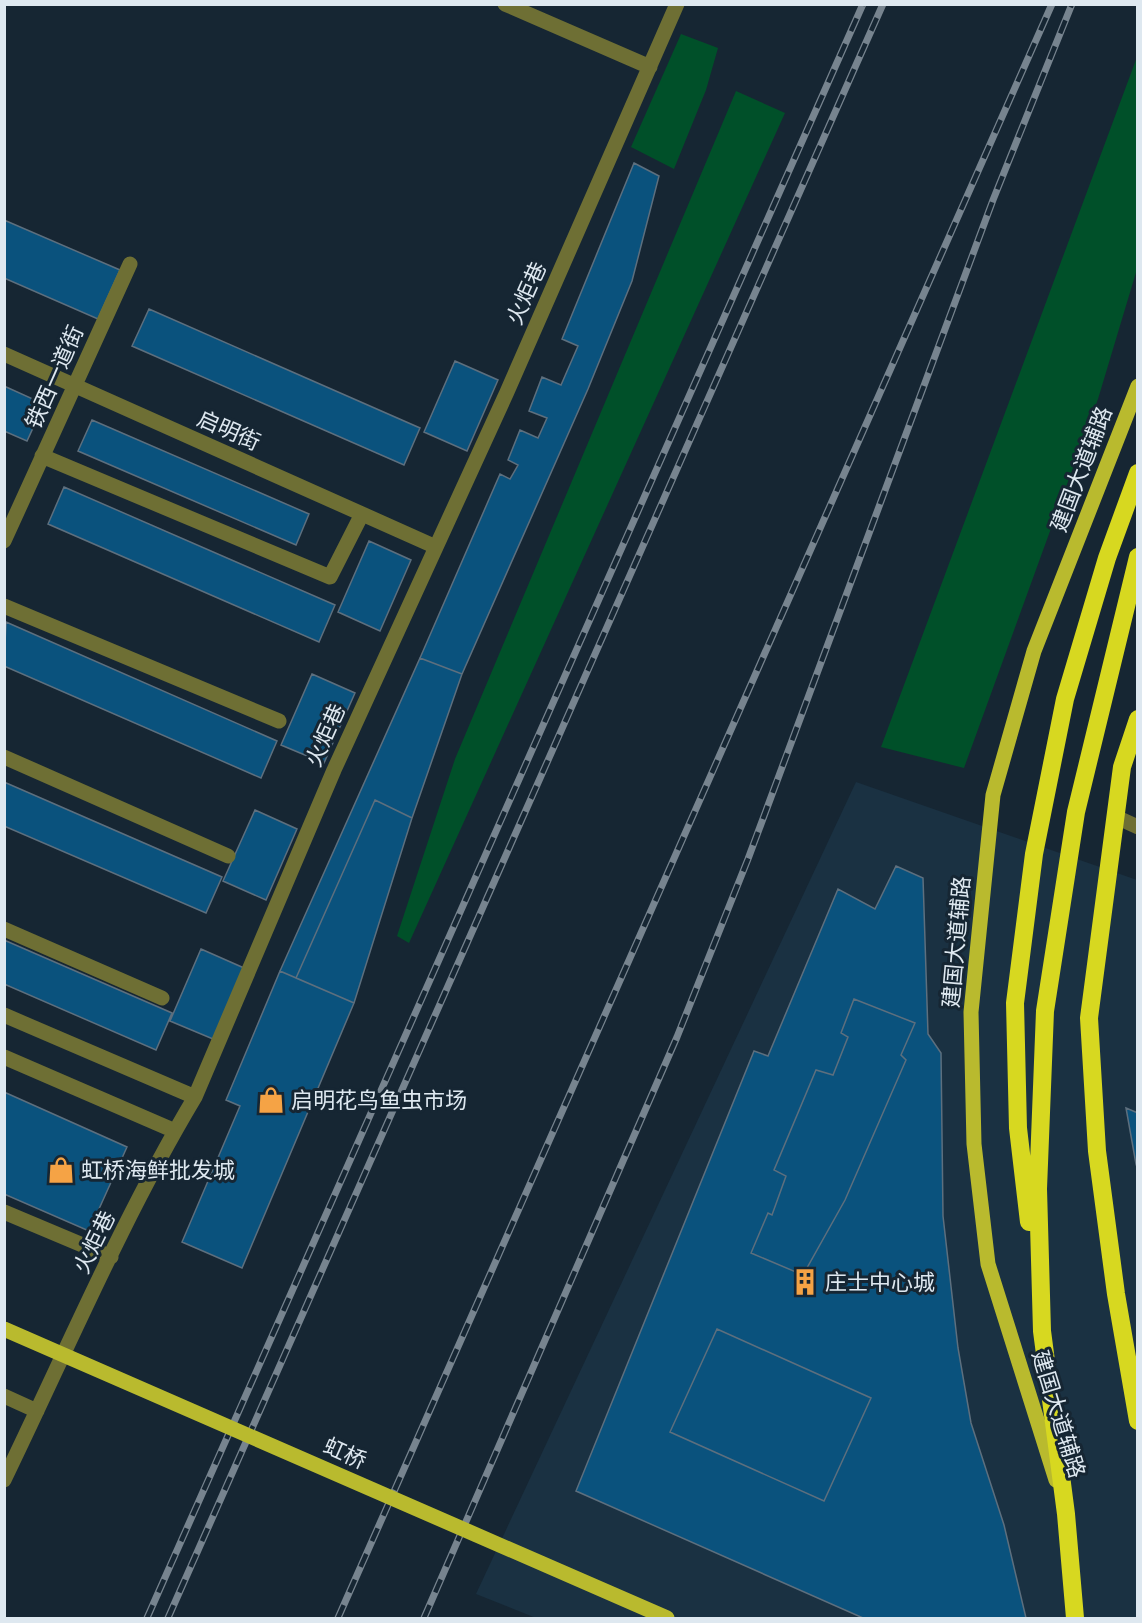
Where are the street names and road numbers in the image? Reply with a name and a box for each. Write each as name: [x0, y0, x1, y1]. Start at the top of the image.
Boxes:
street label: 火炬巷: [498, 256, 554, 330]
street label: 铁西一道街: [17, 320, 91, 434]
street label: 启明街: [192, 402, 266, 458]
street label: 建国大道辅路: [1042, 402, 1120, 536]
street label: 火炬巷: [297, 698, 353, 772]
street label: 建国大道辅路: [934, 875, 978, 1009]
street label: 火炬巷: [65, 1205, 123, 1279]
street label: 建国大道辅路: [1024, 1346, 1094, 1482]
street label: 虹桥: [318, 1429, 372, 1477]

